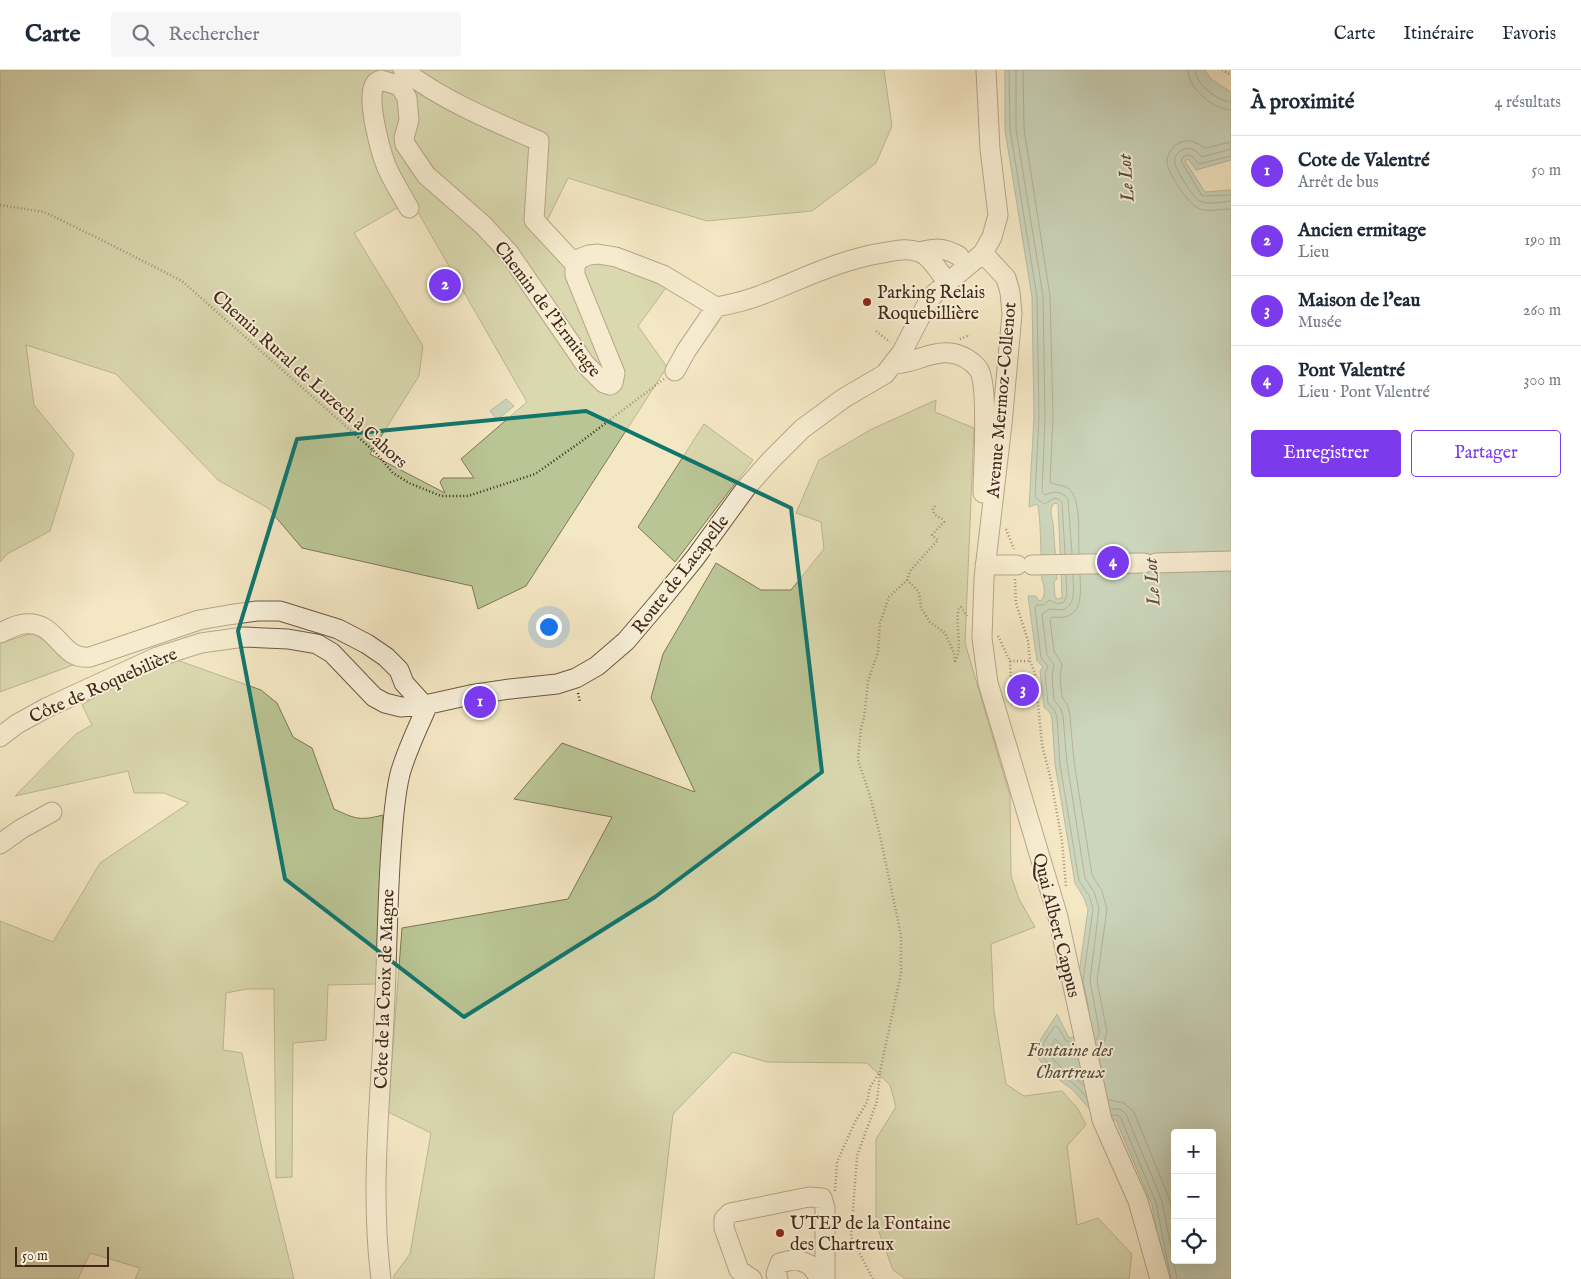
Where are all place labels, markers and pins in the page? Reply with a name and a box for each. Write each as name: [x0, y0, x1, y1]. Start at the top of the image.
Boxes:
pin: 2: [429, 266, 461, 304]
place label: Parking Relais Roquebillière: [877, 282, 985, 326]
marker: Parking Relais Roquebillière: [861, 296, 873, 308]
pin: 4: [1097, 543, 1129, 581]
pin: 3: [1007, 671, 1039, 709]
pin: 1: [464, 683, 496, 721]
place label: UTEP de la Fontaine des Chartreux: [790, 1213, 951, 1257]
marker: UTEP de la Fontaine des Chartreux: [774, 1227, 786, 1239]

